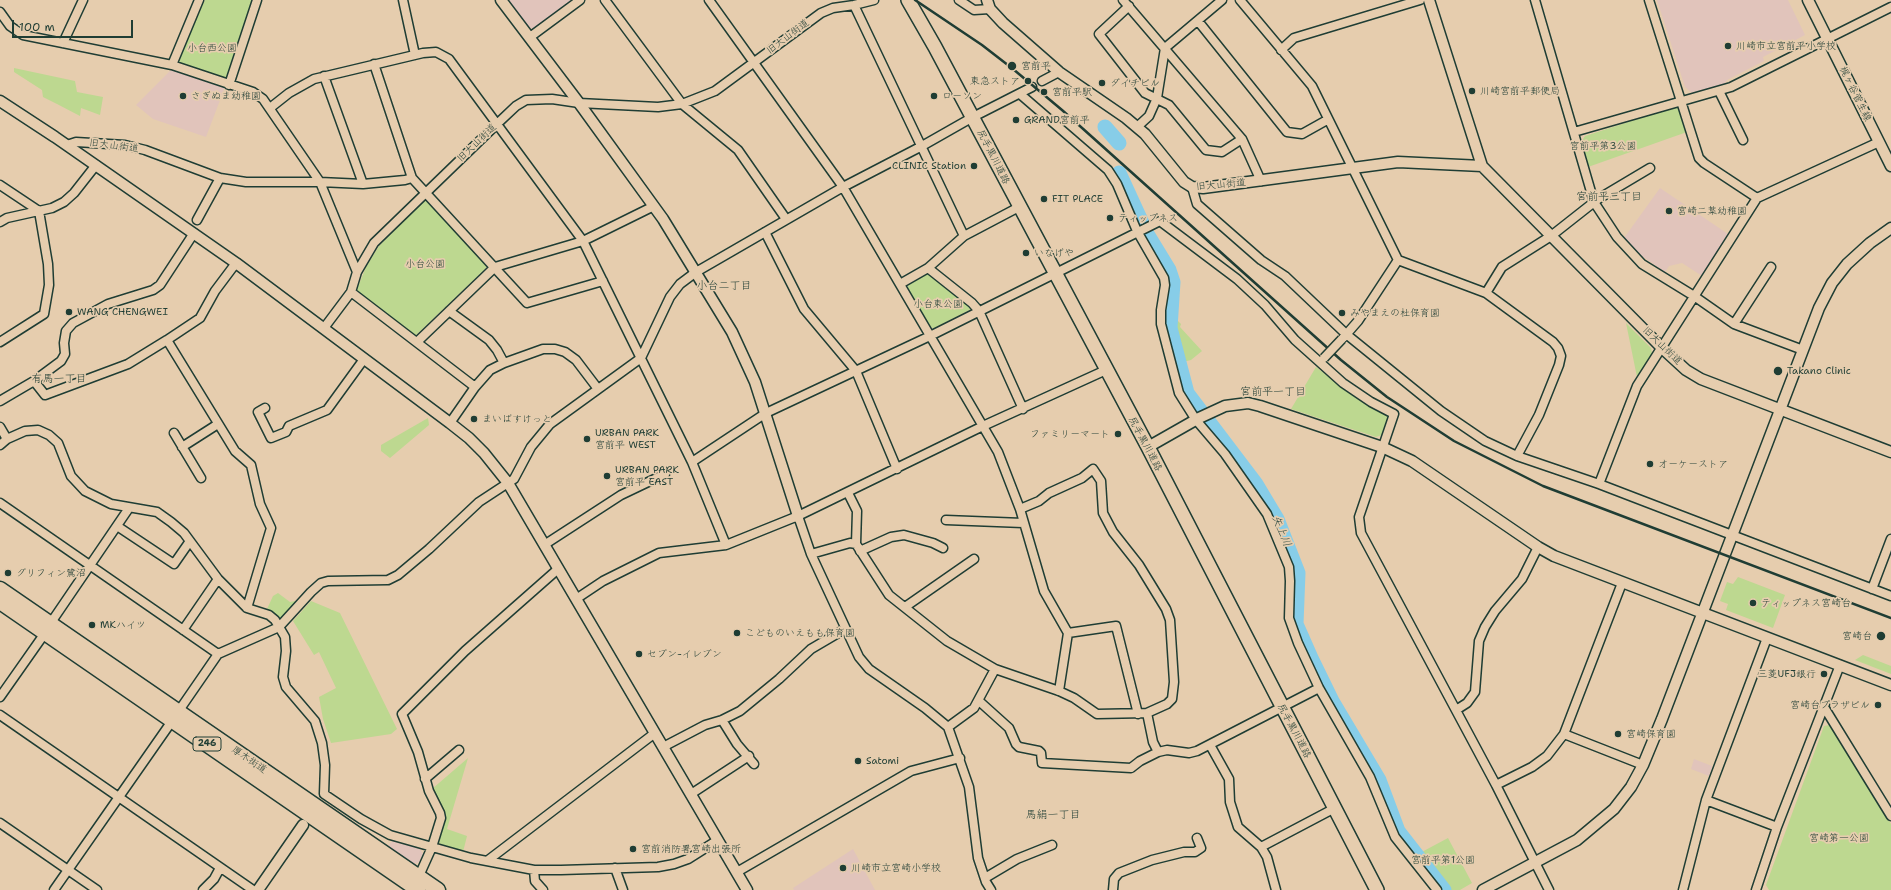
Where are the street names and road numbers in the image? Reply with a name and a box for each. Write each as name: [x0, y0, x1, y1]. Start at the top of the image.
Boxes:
street label: 旧大山街道: [764, 17, 812, 57]
street label: 梶ヶ谷菅生線: [1836, 64, 1874, 124]
street label: 旧大山街道: [455, 121, 499, 165]
street label: 尻手黒川道路: [974, 128, 1012, 186]
street label: 旧大山街道: [88, 137, 140, 155]
street label: 旧大山街道: [1196, 177, 1246, 193]
street label: 旧大山街道: [1640, 324, 1684, 368]
street label: 尻手黒川道路: [1126, 415, 1164, 473]
street label: 尻手黒川道路: [1275, 702, 1313, 760]
road number: 246: [193, 737, 221, 751]
street label: 厚木街道: [229, 744, 269, 776]

